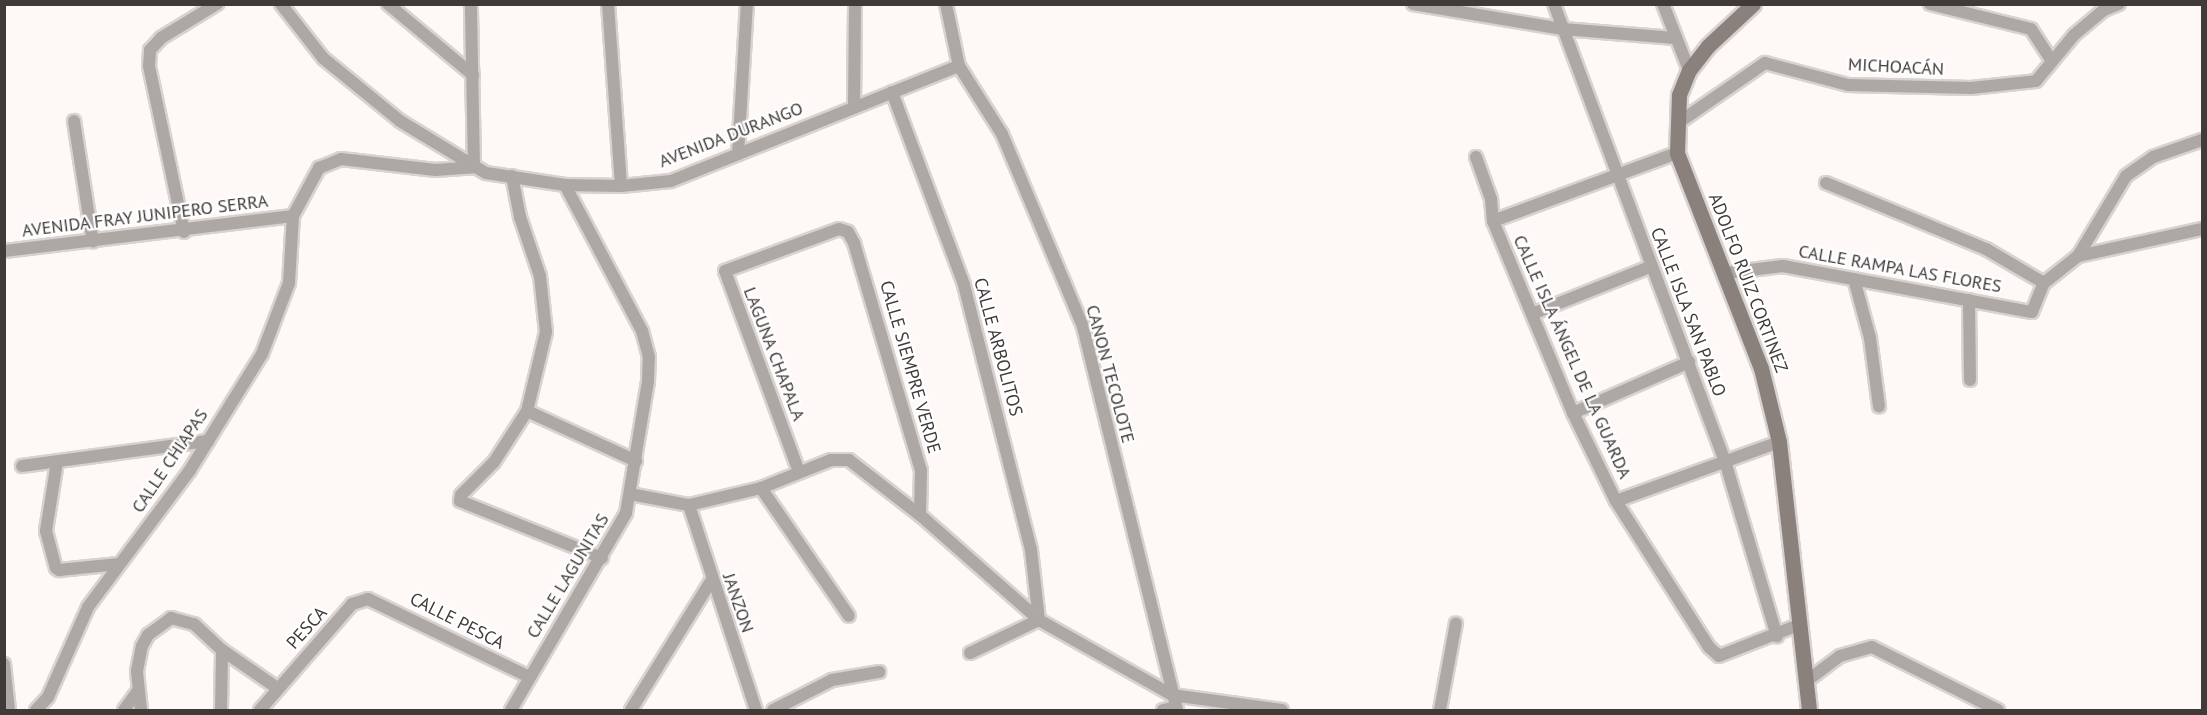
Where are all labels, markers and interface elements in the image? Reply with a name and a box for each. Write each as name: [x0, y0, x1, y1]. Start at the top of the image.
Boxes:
street label: MICHOACÁN: [1847, 54, 1945, 80]
street label: AVENIDA DURANGO: [656, 97, 806, 173]
street label: AVENIDA FRAY JUNIPERO SERRA: [20, 190, 270, 242]
street label: ADOLFO RUIZ CORTINEZ: [1704, 190, 1792, 376]
street label: CALLE ISLA SAN PABLO: [1646, 224, 1730, 400]
street label: CALLE ISLA ÁNGEL DE LA GUARDA: [1508, 231, 1636, 483]
street label: CALLE RAMPA LAS FLORES: [1796, 240, 2004, 298]
street label: CALLE ARBOLITOS: [969, 275, 1027, 419]
street label: CALLE SIEMPRE VERDE: [875, 278, 945, 456]
street label: LAGUNA CHAPALA: [738, 284, 810, 424]
street label: CANON TECOLOTE: [1081, 302, 1139, 446]
street label: CALLE CHIAPAS: [127, 405, 213, 517]
street label: CALLE LAGUNITAS: [522, 510, 614, 642]
street label: JANZON: [718, 570, 758, 636]
street label: CALLE PESCA: [406, 588, 508, 654]
street label: PESCA: [282, 602, 332, 654]

